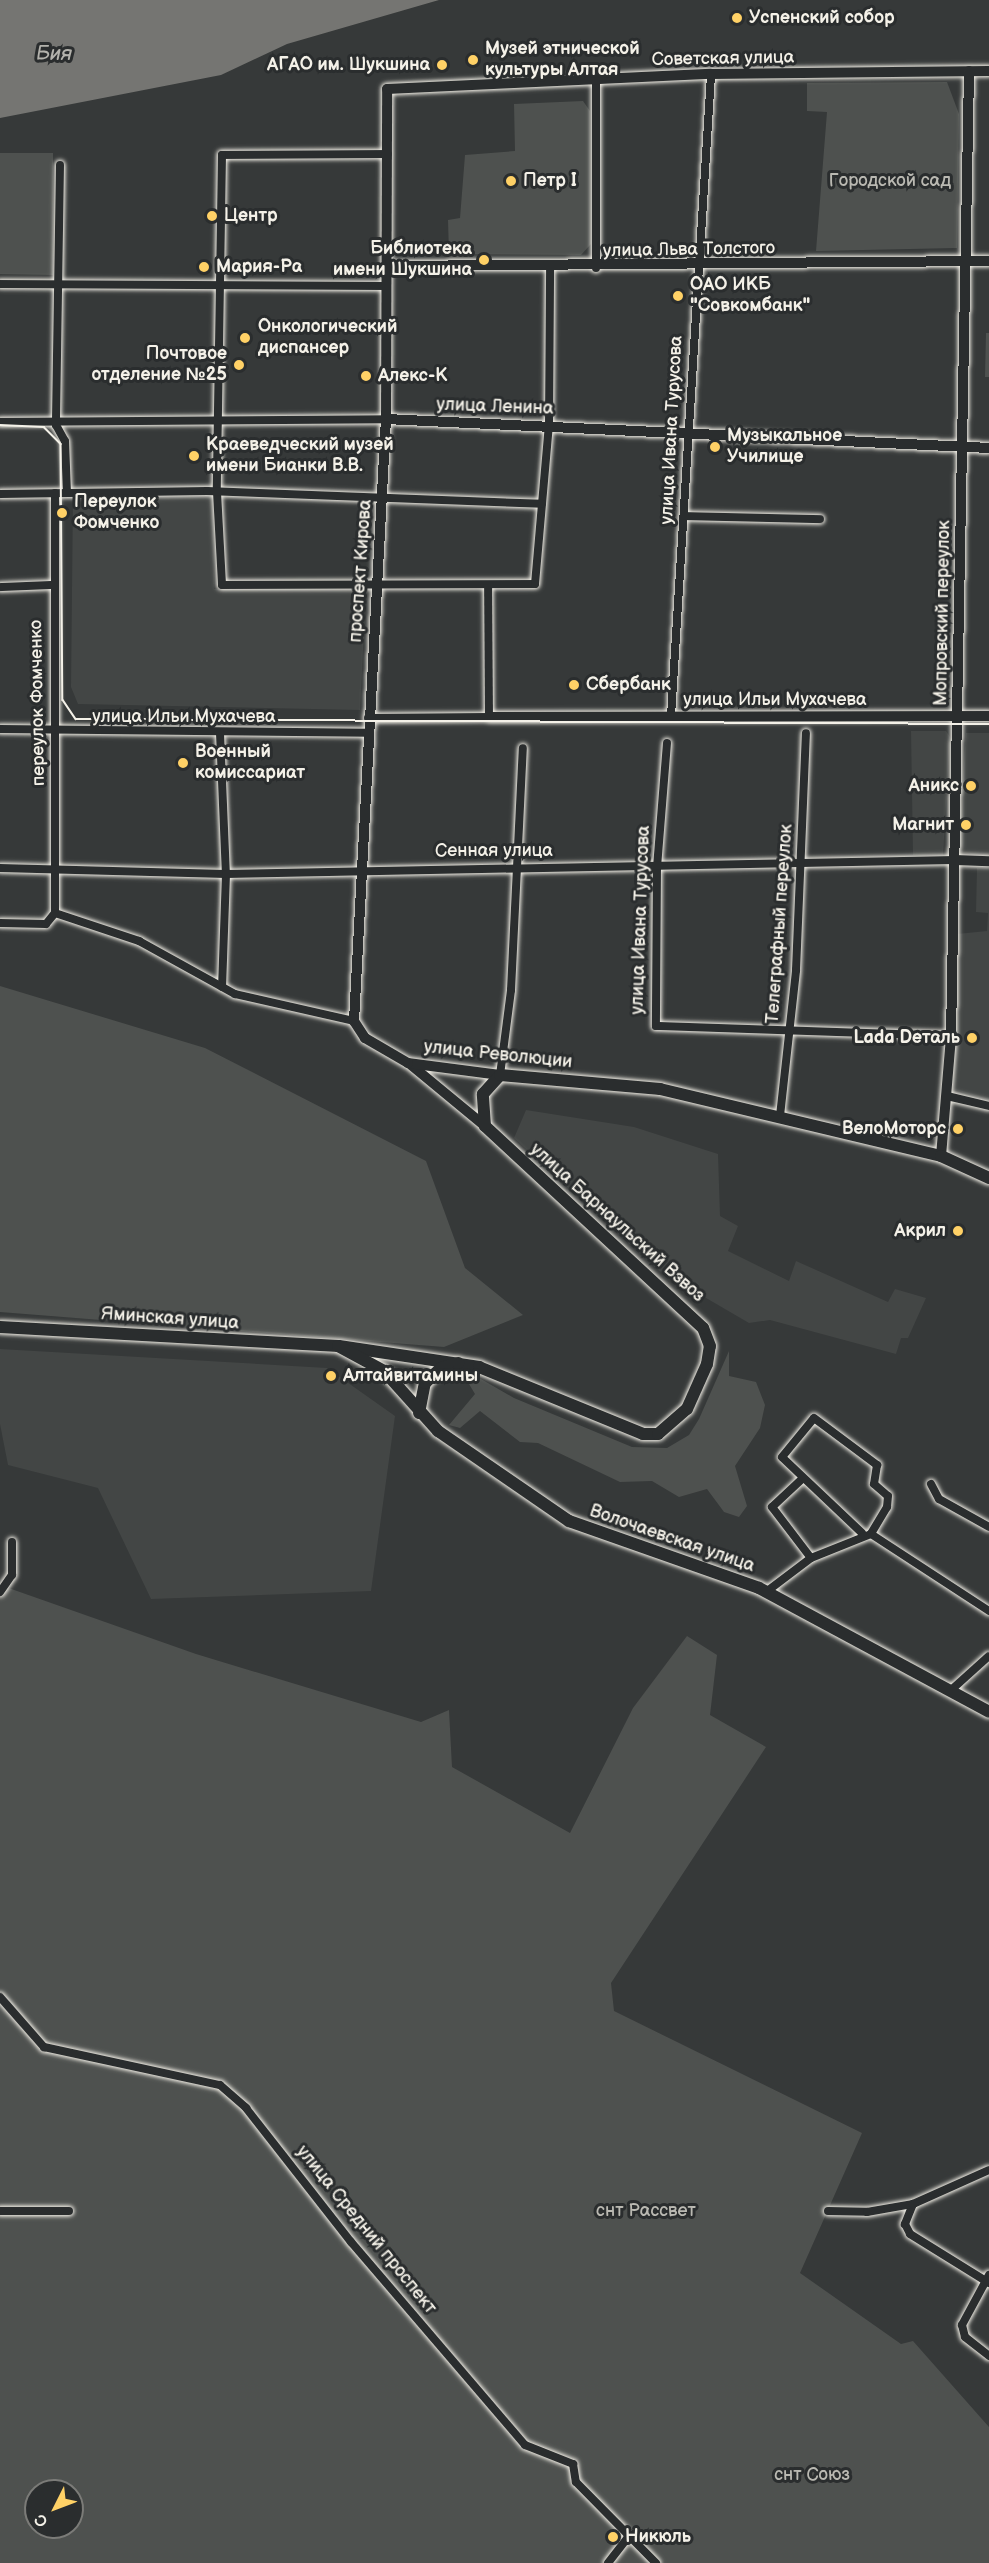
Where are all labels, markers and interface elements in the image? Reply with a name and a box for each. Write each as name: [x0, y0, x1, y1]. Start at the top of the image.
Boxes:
place label: Успенский собор: [749, 7, 895, 29]
marker: Успенский собор: [730, 11, 744, 25]
place label: Музей этнической культуры Алтая: [485, 39, 640, 82]
water label: Бия: [36, 42, 72, 66]
street label: Советская улица: [652, 47, 794, 71]
marker: Музей этнической культуры Алтая: [466, 53, 480, 67]
place label: АГАО им. Шукшина: [267, 54, 430, 76]
marker: АГАО им. Шукшина: [435, 58, 449, 72]
place label: Петр I: [523, 170, 577, 192]
park label: Городской сад: [829, 170, 951, 192]
marker: Петр I: [504, 174, 518, 188]
place label: Центр: [224, 205, 278, 227]
marker: Центр: [205, 209, 219, 223]
street label: улица Льва Толстого: [603, 238, 775, 262]
place label: Библиотека имени Шукшина: [333, 239, 472, 282]
marker: Библиотека имени Шукшина: [477, 253, 491, 267]
place label: Мария-Ра: [216, 256, 302, 278]
marker: Мария-Ра: [197, 260, 211, 274]
place label: ОАО ИКБ "Совкомбанк": [690, 275, 810, 318]
marker: ОАО ИКБ "Совкомбанк": [671, 289, 685, 303]
place label: Онкологический диспансер: [258, 317, 397, 360]
marker: Онкологический диспансер: [236, 329, 254, 347]
street label: улица Ивана Турусова: [656, 335, 688, 525]
place label: Почтовое отделение №25: [92, 344, 227, 386]
marker: Почтовое отделение №25: [232, 358, 246, 372]
place label: Алекс-К: [378, 365, 447, 387]
marker: Алекс-К: [359, 369, 373, 383]
street label: улица Ленина: [436, 394, 554, 420]
place label: Музыкальное Училище: [727, 426, 842, 468]
place label: Краеведческий музей имени Бианки В.В.: [206, 435, 394, 478]
marker: Музыкальное Училище: [708, 440, 722, 454]
marker: Краеведческий музей имени Бианки В.В.: [187, 449, 201, 463]
place label: Переулок Фомченко: [74, 492, 159, 534]
street label: проспект Кирова: [345, 499, 377, 643]
marker: Переулок Фомченко: [55, 506, 69, 520]
street label: Мопровский переулок: [931, 520, 955, 706]
street label: переулок Фомченко: [26, 620, 50, 786]
place label: Сбербанк: [586, 674, 671, 696]
marker: Сбербанк: [567, 678, 581, 692]
street label: улица Ильи Мухачева: [683, 689, 867, 711]
street label: улица Ильи Мухачева: [92, 706, 276, 728]
place label: Военный комиссариат: [195, 742, 305, 784]
marker: Военный комиссариат: [176, 756, 190, 770]
place label: Аникс: [909, 775, 959, 797]
marker: Аникс: [964, 779, 978, 793]
place label: Магнит: [892, 814, 954, 836]
marker: Магнит: [959, 818, 973, 832]
street label: Телеграфный переулок: [762, 823, 798, 1025]
street label: улица Ивана Турусова: [627, 825, 655, 1015]
street label: Сенная улица: [435, 840, 553, 862]
place label: Lada Dеталь: [853, 1027, 960, 1049]
marker: Lada Dеталь: [965, 1031, 979, 1045]
street label: улица Революции: [423, 1036, 573, 1074]
place label: ВелоМоторс: [842, 1118, 946, 1140]
marker: ВелоМоторс: [951, 1122, 965, 1136]
street label: улица Барнаульский Взвоз: [525, 1139, 709, 1307]
place label: Акрил: [894, 1220, 946, 1242]
marker: Акрил: [951, 1224, 965, 1238]
street label: Яминская улица: [100, 1303, 240, 1335]
place label: Алтайвитамины: [343, 1365, 478, 1387]
marker: Алтайвитамины: [324, 1369, 338, 1383]
street label: Волочаевская улица: [587, 1501, 757, 1577]
street label: улица Средний проспект: [291, 2141, 441, 2319]
park label: снт Рассвет: [596, 2200, 696, 2222]
park label: снт Союз: [774, 2464, 850, 2486]
north arrow: [24, 2479, 84, 2539]
text: С: [31, 2510, 53, 2531]
place label: Никюль: [625, 2526, 691, 2548]
marker: Никюль: [606, 2530, 620, 2544]

